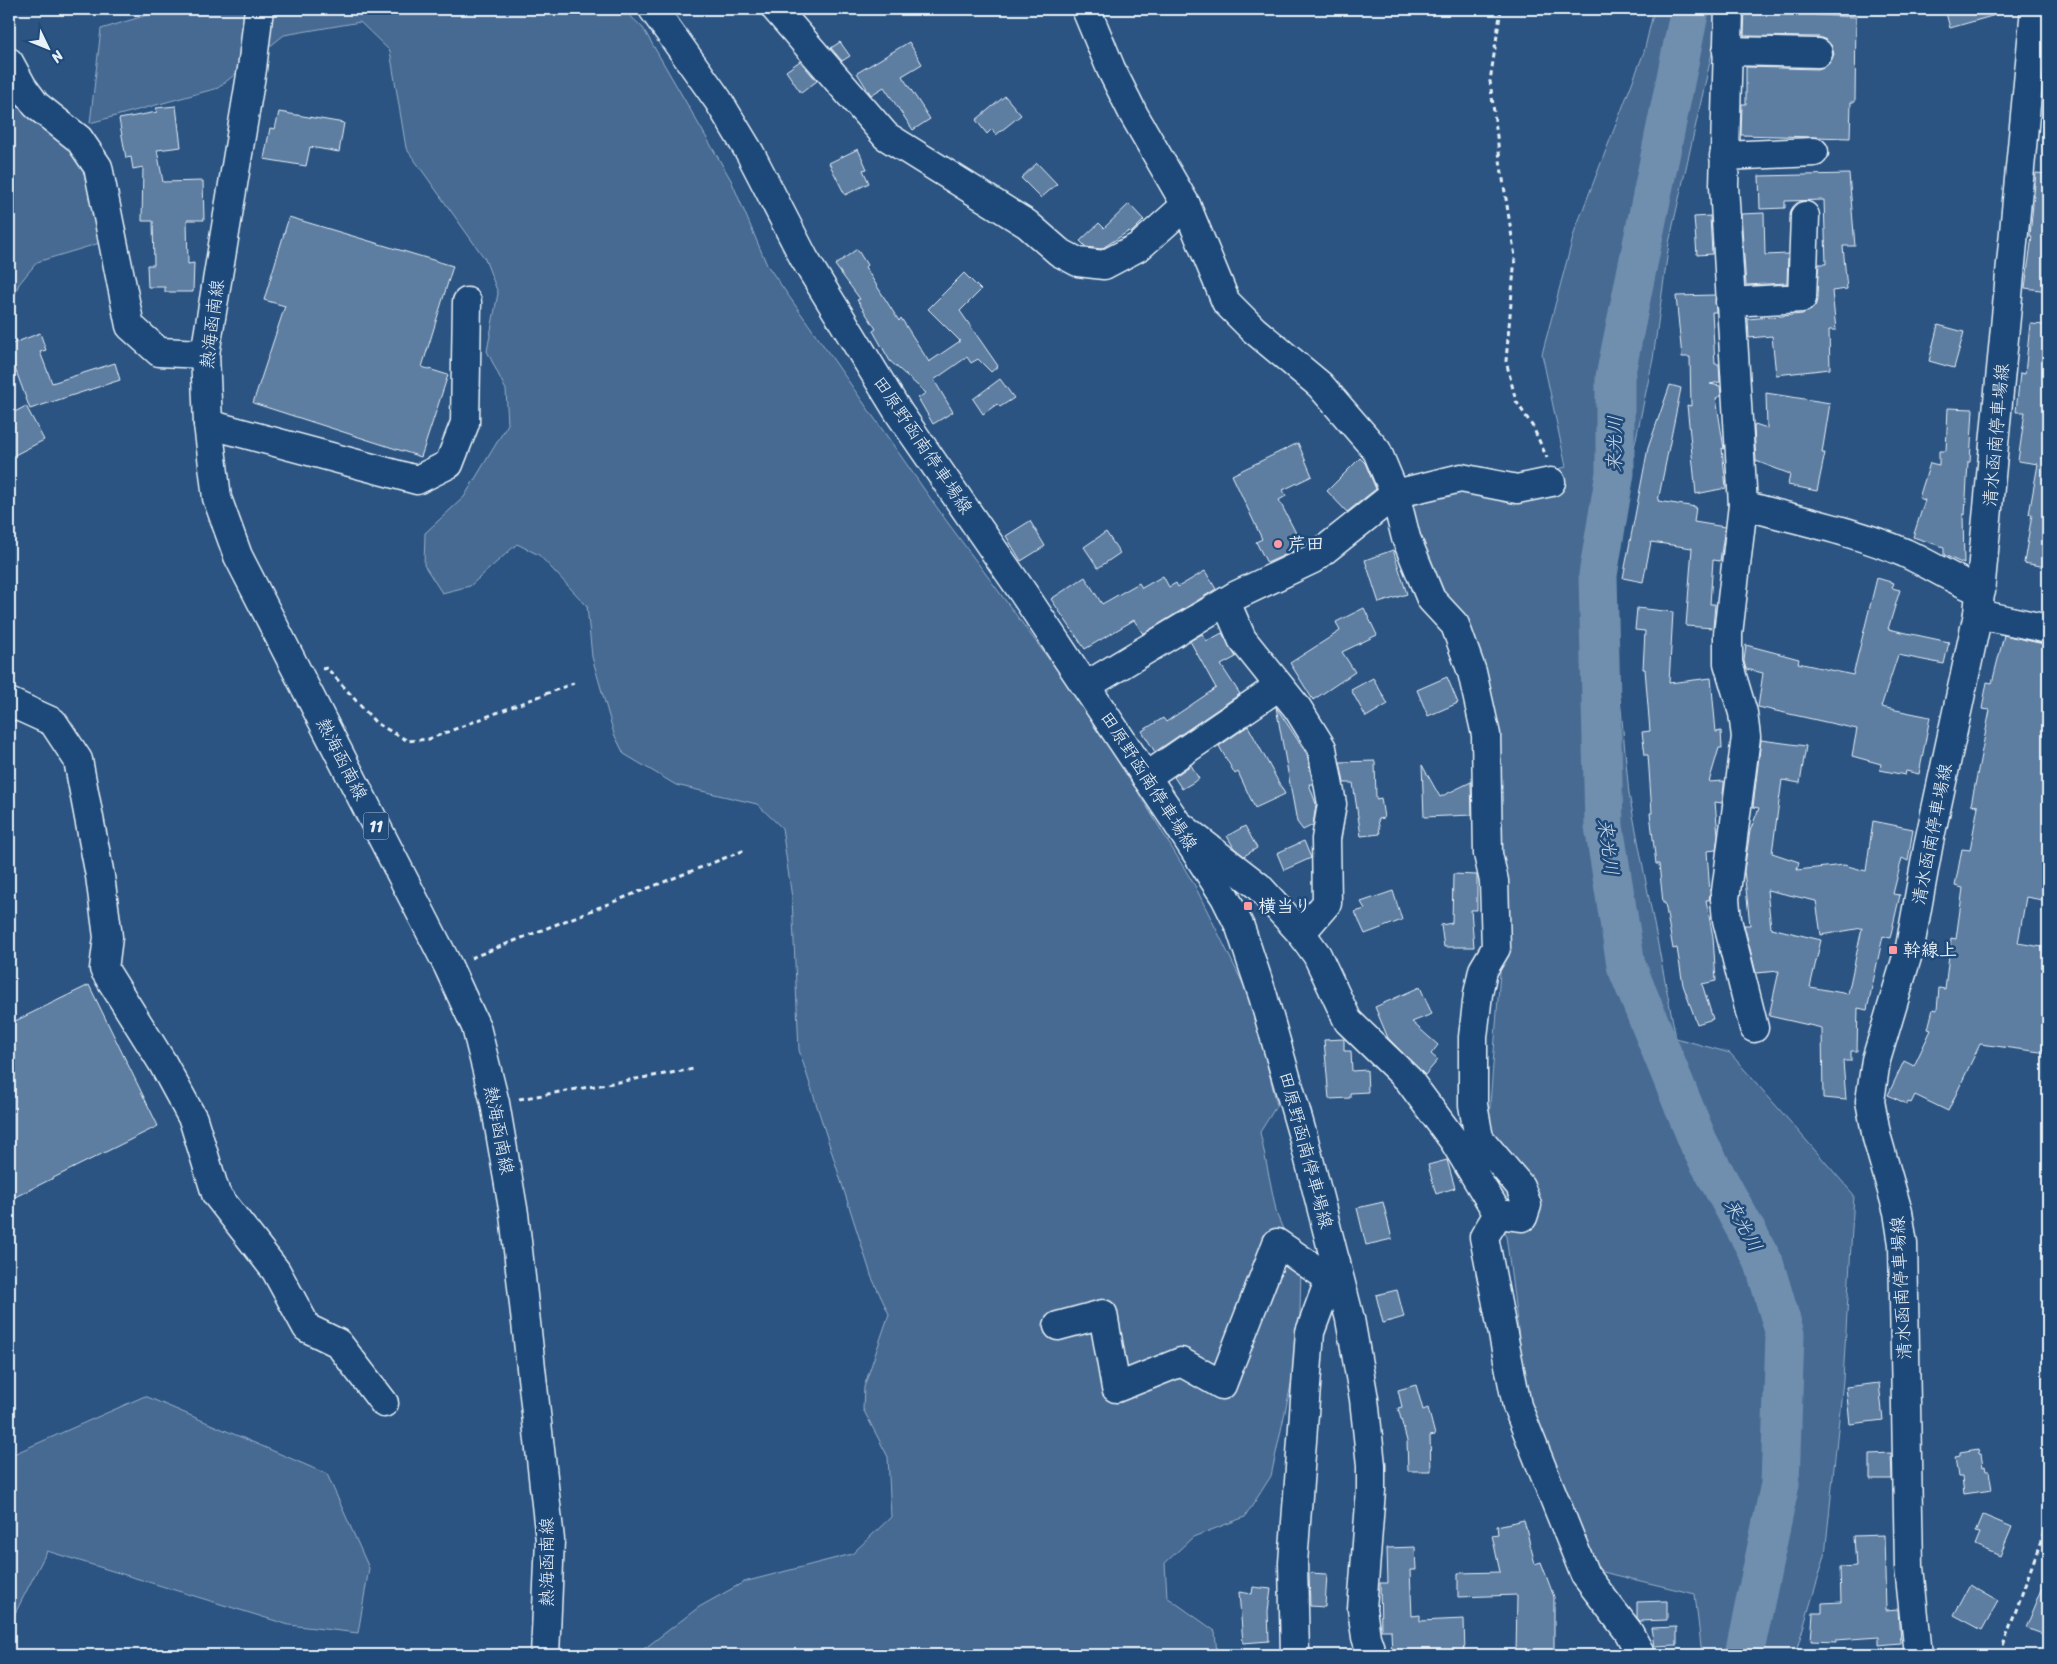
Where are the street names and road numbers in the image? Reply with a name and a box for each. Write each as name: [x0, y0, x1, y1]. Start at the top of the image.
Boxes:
street label: 熱海函南線: [191, 277, 233, 371]
street label: 清水函南停車場線: [1974, 362, 2018, 508]
street label: 田原野函南停車場線: [864, 369, 982, 521]
street label: 田原野函南停車場線: [1091, 704, 1207, 858]
street label: 熱海函南線: [307, 712, 377, 806]
street label: 清水函南停車場線: [1903, 760, 1961, 908]
road number: 11: [364, 812, 388, 839]
street label: 田原野函南停車場線: [1270, 1068, 1342, 1232]
street label: 熱海函南線: [475, 1083, 523, 1177]
street label: 清水函南停車場線: [1881, 1215, 1921, 1361]
street label: 熱海函南線: [531, 1517, 563, 1607]

